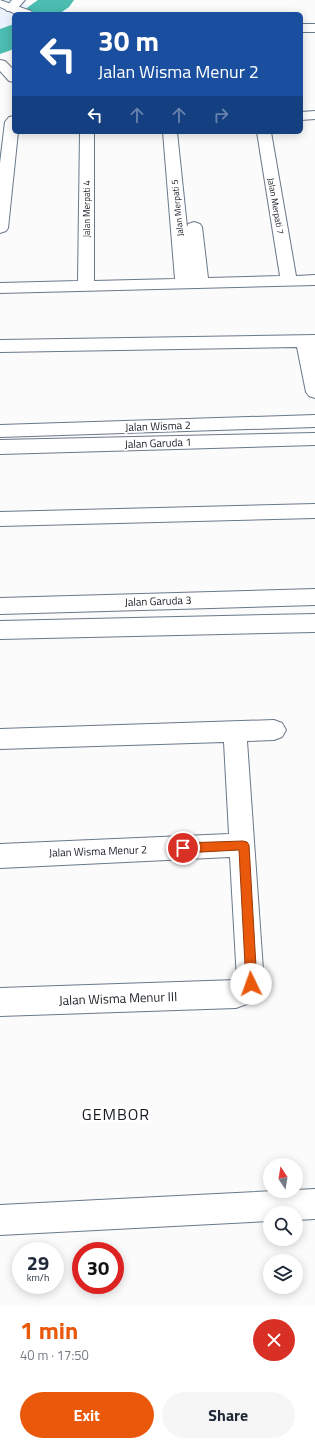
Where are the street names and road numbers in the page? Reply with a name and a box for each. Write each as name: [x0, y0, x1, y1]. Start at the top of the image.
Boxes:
street label: Jalan Merpati 7: [265, 177, 287, 235]
street label: Jalan Merpati 5: [168, 179, 186, 237]
street label: Jalan Merpati 4: [80, 180, 93, 238]
street label: Jalan Wisma 2: [125, 417, 191, 435]
street label: Jalan Garuda 1: [124, 434, 192, 452]
street label: Jalan Garuda 3: [124, 592, 192, 610]
street label: Jalan Wisma Menur 2: [49, 841, 147, 861]
street label: Jalan Wisma Menur III: [58, 986, 178, 1010]

